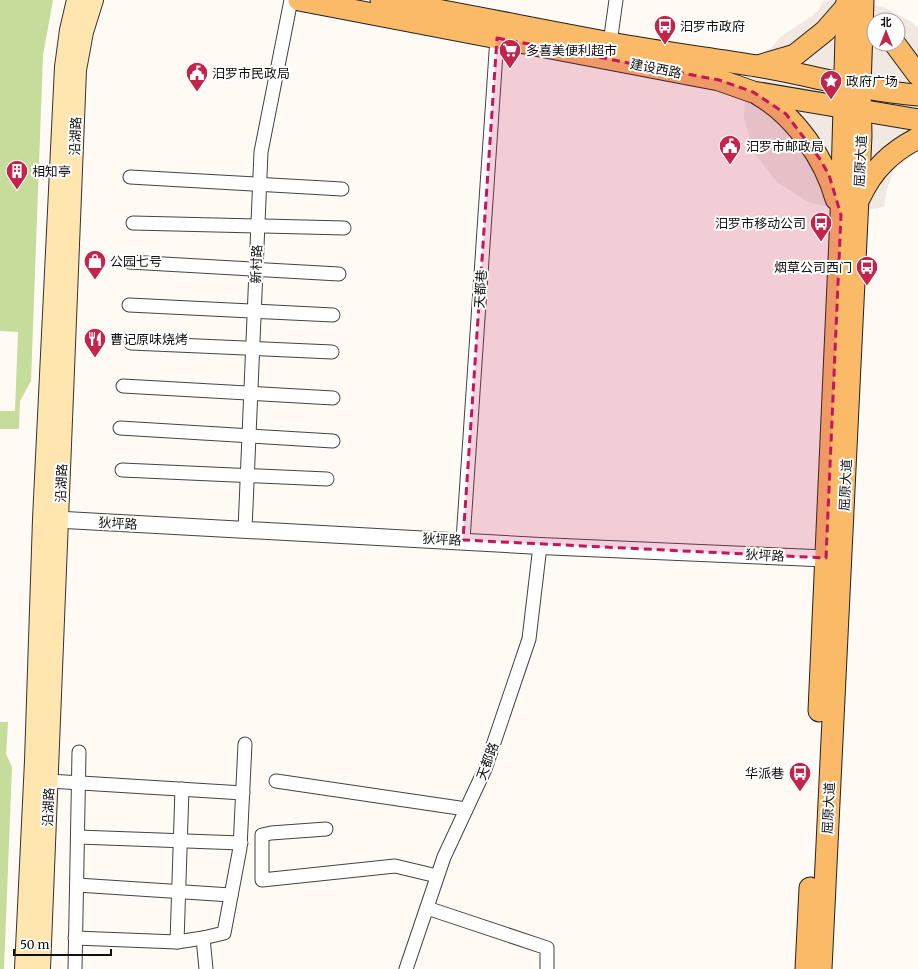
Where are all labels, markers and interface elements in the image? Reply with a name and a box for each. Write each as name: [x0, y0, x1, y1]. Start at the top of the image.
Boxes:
north arrow: [866, 12, 906, 52]
bus stop icon: 汨罗市政府: [652, 13, 678, 46]
text: 北: [881, 15, 892, 29]
place label: 汨罗市政府: [680, 18, 745, 35]
supermarket icon: 多喜美便利超市: [497, 37, 523, 70]
place label: 多喜美便利超市: [526, 42, 617, 59]
street label: 建设西路: [629, 55, 683, 82]
public building icon: 汨罗市民政局: [184, 60, 210, 93]
place label: 汨罗市民政局: [212, 65, 290, 82]
place icon: 政府广场: [818, 68, 844, 101]
place label: 政府广场: [846, 73, 898, 90]
street label: 沿湖路: [66, 116, 85, 156]
public building icon: 汨罗市邮政局: [717, 133, 743, 166]
street label: 屈原大道: [851, 135, 870, 187]
place label: 汨罗市邮政局: [746, 138, 824, 155]
building icon: 相知亭: [4, 158, 30, 191]
place label: 相知亭: [32, 163, 71, 180]
bus stop icon: 汨罗市移动公司: [808, 210, 834, 243]
place label: 汨罗市移动公司: [715, 215, 806, 232]
street label: 新村路: [247, 244, 266, 284]
shop icon: 公园七号: [82, 248, 108, 281]
place label: 公园七号: [110, 253, 162, 270]
bus stop icon: 烟草公司西门: [854, 254, 880, 287]
place label: 烟草公司西门: [774, 259, 852, 276]
street label: 天都巷: [471, 269, 490, 309]
restaurant icon: 曹记原味烧烤: [82, 326, 108, 359]
place label: 曹记原味烧烤: [110, 331, 188, 348]
street label: 屈原大道: [836, 459, 855, 511]
street label: 沿湖路: [52, 463, 71, 503]
street label: 狄坪路: [98, 514, 138, 533]
street label: 狄坪路: [422, 530, 462, 549]
street label: 狄坪路: [745, 546, 785, 565]
street label: 天都路: [473, 740, 502, 782]
bus stop icon: 华派巷: [787, 760, 813, 793]
place label: 华派巷: [745, 765, 784, 782]
street label: 屈原大道: [819, 782, 838, 834]
street label: 沿湖路: [39, 787, 58, 827]
scale bar: [14, 931, 111, 957]
text: 50 m: [20, 937, 49, 952]

